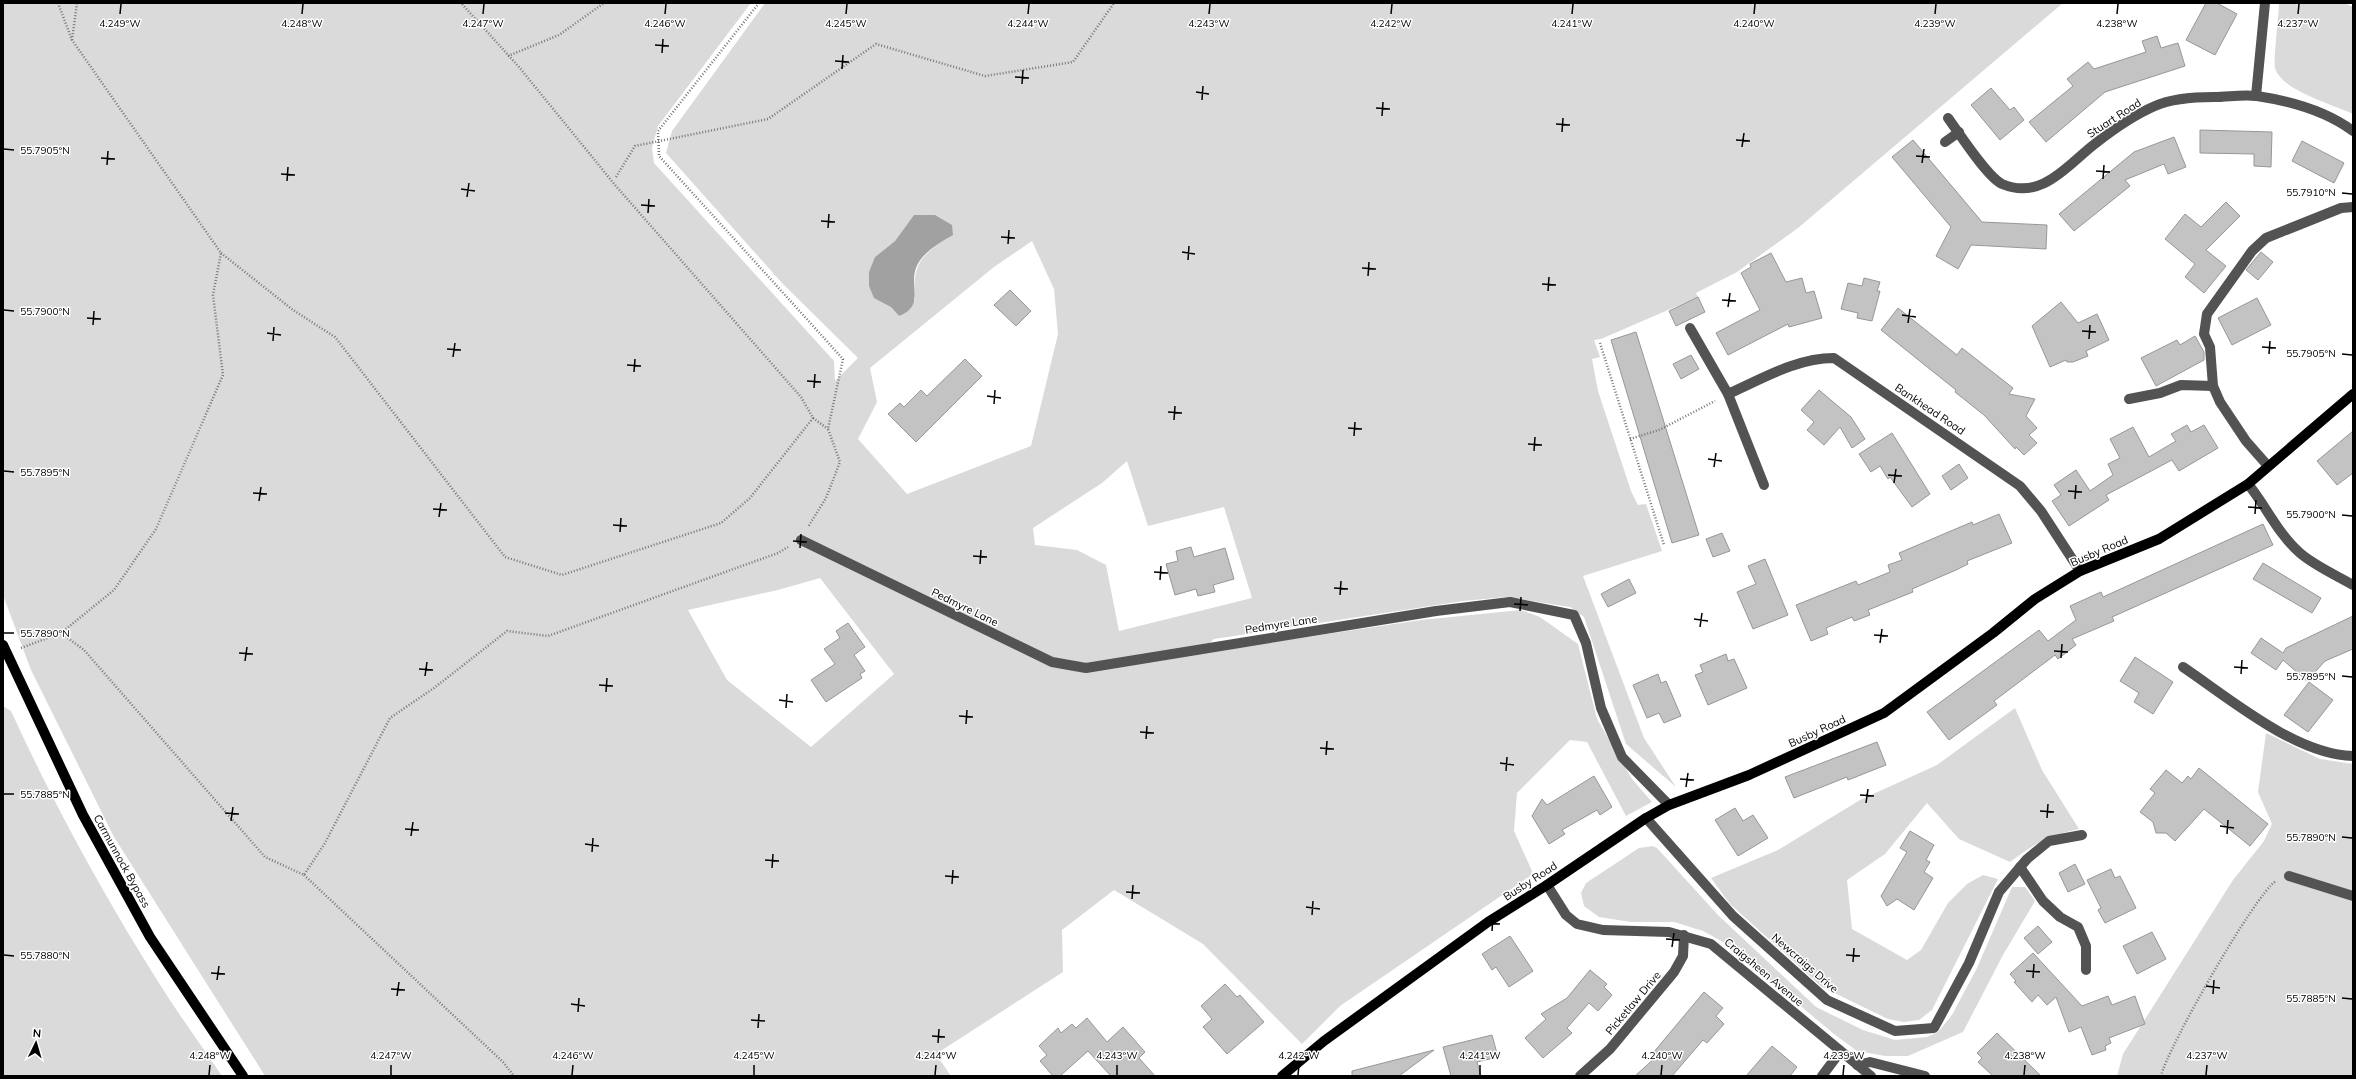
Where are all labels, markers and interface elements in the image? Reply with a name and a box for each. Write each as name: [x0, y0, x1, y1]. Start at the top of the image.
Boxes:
text: 4.249°W: [99, 17, 141, 30]
text: 4.248°W: [281, 17, 323, 30]
text: 4.247°W: [462, 17, 504, 30]
text: 4.246°W: [644, 17, 686, 30]
text: 4.245°W: [825, 17, 867, 30]
text: 4.244°W: [1007, 17, 1049, 30]
text: 4.243°W: [1188, 17, 1230, 30]
text: 4.242°W: [1370, 17, 1412, 30]
text: 4.241°W: [1551, 17, 1593, 30]
text: 4.240°W: [1733, 17, 1775, 30]
text: 4.239°W: [1914, 17, 1956, 30]
text: 4.238°W: [2096, 17, 2138, 30]
text: 4.237°W: [2277, 17, 2319, 30]
street label: Stuart Road: [2084, 95, 2144, 141]
text: 55.7905°N: [20, 144, 70, 157]
text: 55.7910°N: [2286, 186, 2336, 199]
text: 55.7900°N: [20, 305, 70, 318]
text: 55.7905°N: [2286, 347, 2336, 360]
street label: Bankhead Road: [1892, 380, 1968, 438]
text: 55.7895°N: [20, 466, 70, 479]
text: 55.7900°N: [2286, 508, 2336, 521]
street label: Busby Road: [2068, 533, 2130, 569]
street label: Pedmyre Lane: [929, 585, 1001, 629]
street label: Pedmyre Lane: [1244, 611, 1318, 637]
text: 55.7890°N: [20, 627, 70, 640]
text: 55.7895°N: [2286, 670, 2336, 683]
street label: Busby Road: [1786, 712, 1848, 750]
text: 55.7885°N: [20, 788, 70, 801]
street label: Carmunnock Bypass: [91, 812, 153, 910]
text: 55.7890°N: [2286, 831, 2336, 844]
street label: Busby Road: [1500, 858, 1560, 904]
street label: Newcraigs Drive: [1769, 930, 1841, 996]
street label: Craigsheen Avenue: [1722, 935, 1806, 1009]
text: 55.7880°N: [20, 949, 70, 962]
street label: Picketlaw Drive: [1602, 968, 1664, 1038]
text: 55.7885°N: [2286, 992, 2336, 1005]
north arrow: [16, 1023, 56, 1063]
text: N: [32, 1026, 42, 1040]
text: 4.248°W: [189, 1049, 231, 1062]
text: 4.247°W: [370, 1049, 412, 1062]
text: 4.246°W: [552, 1049, 594, 1062]
text: 4.245°W: [733, 1049, 775, 1062]
text: 4.244°W: [915, 1049, 957, 1062]
text: 4.243°W: [1096, 1049, 1138, 1062]
text: 4.242°W: [1278, 1049, 1320, 1062]
text: 4.241°W: [1459, 1049, 1501, 1062]
text: 4.240°W: [1641, 1049, 1683, 1062]
text: 4.239°W: [1823, 1049, 1865, 1062]
text: 4.238°W: [2004, 1049, 2046, 1062]
text: 4.237°W: [2186, 1049, 2228, 1062]

